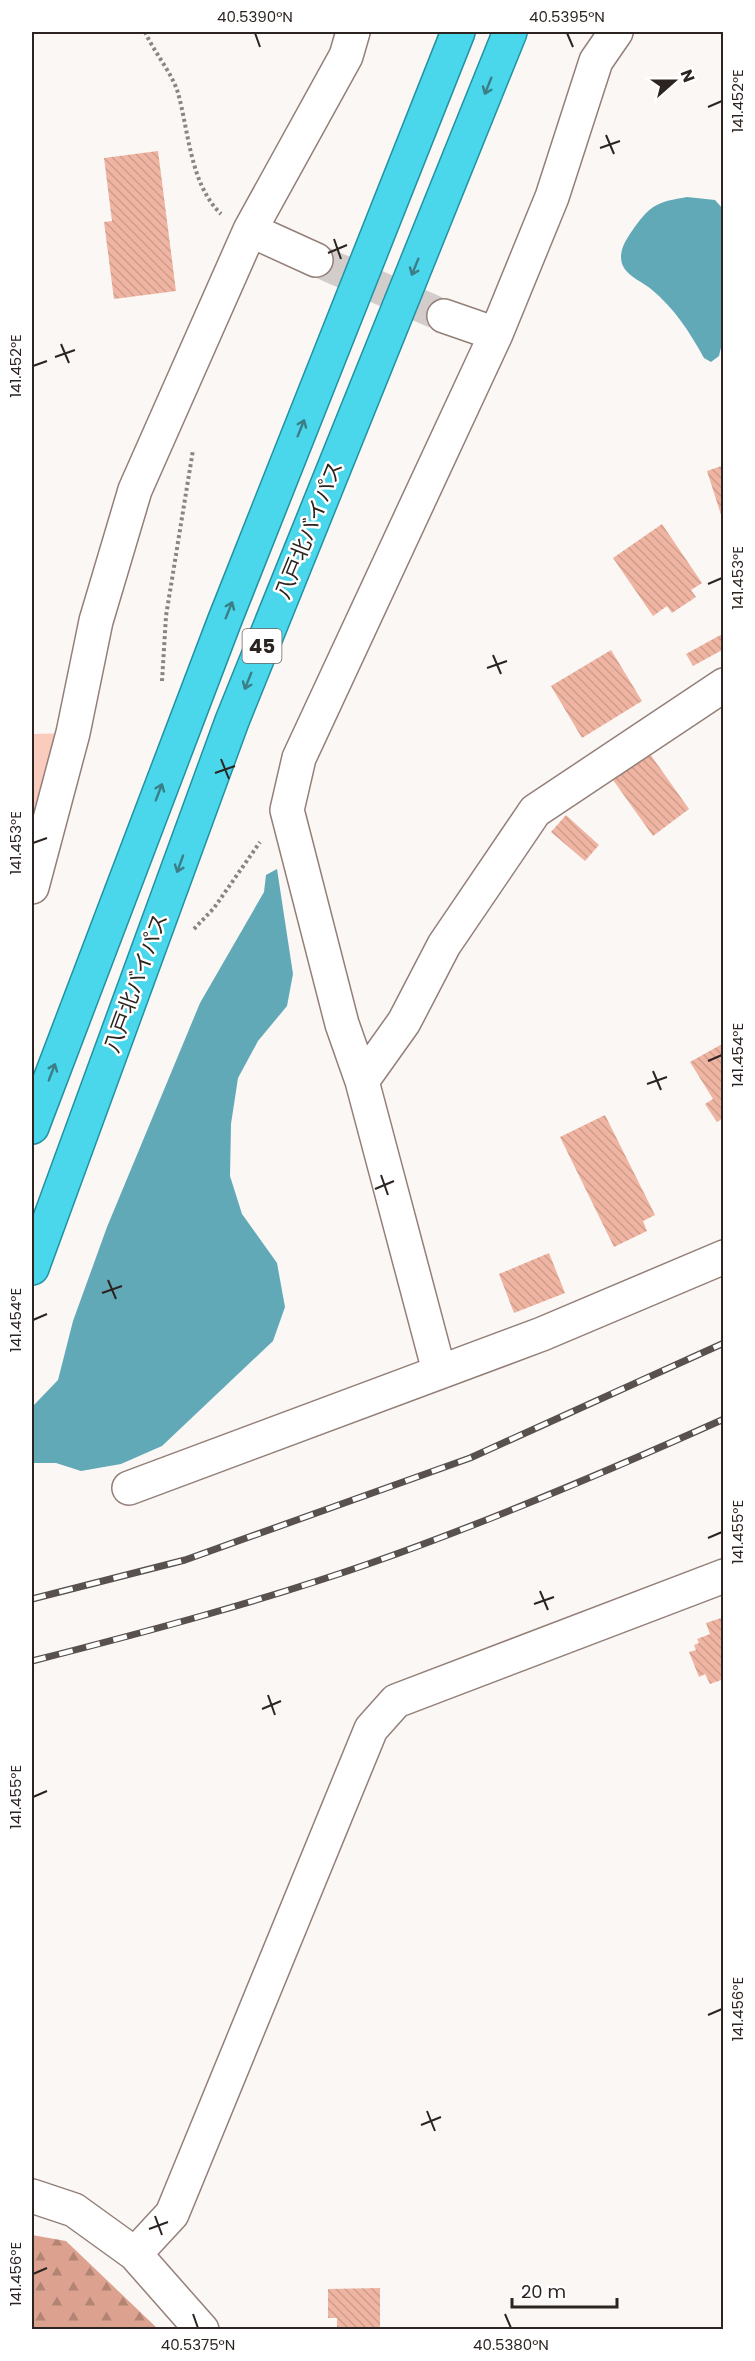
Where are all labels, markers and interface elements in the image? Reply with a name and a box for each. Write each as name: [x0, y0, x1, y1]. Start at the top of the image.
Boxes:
text: 40.5390°N: [217, 6, 293, 27]
text: 40.5395°N: [529, 6, 605, 27]
north arrow: [644, 51, 704, 111]
text: N: [675, 66, 700, 86]
text: 141.452°E: [727, 69, 748, 133]
one-way arrow: [482, 76, 493, 94]
one-way arrow: [409, 257, 420, 275]
text: 141.452°E: [5, 334, 26, 398]
one-way arrow: [296, 420, 307, 438]
street label: 八戸北バイパス: [268, 456, 349, 603]
text: 141.453°E: [727, 546, 748, 610]
one-way arrow: [224, 601, 235, 619]
road number: 45: [242, 629, 282, 663]
one-way arrow: [242, 671, 253, 690]
one-way arrow: [155, 783, 166, 802]
text: 141.453°E: [5, 811, 26, 875]
one-way arrow: [173, 854, 184, 872]
street label: 八戸北バイパス: [97, 909, 174, 1057]
text: 141.454°E: [727, 1023, 748, 1087]
one-way arrow: [48, 1063, 59, 1082]
text: 141.454°E: [5, 1288, 26, 1352]
text: 141.455°E: [727, 1500, 748, 1564]
text: 141.455°E: [5, 1765, 26, 1829]
text: 141.456°E: [727, 1977, 748, 2041]
text: 141.456°E: [5, 2242, 26, 2306]
scale bar: [512, 2271, 617, 2309]
text: 20 m: [521, 2279, 566, 2304]
text: 40.5375°N: [161, 2334, 235, 2355]
text: 40.5380°N: [473, 2334, 549, 2355]

